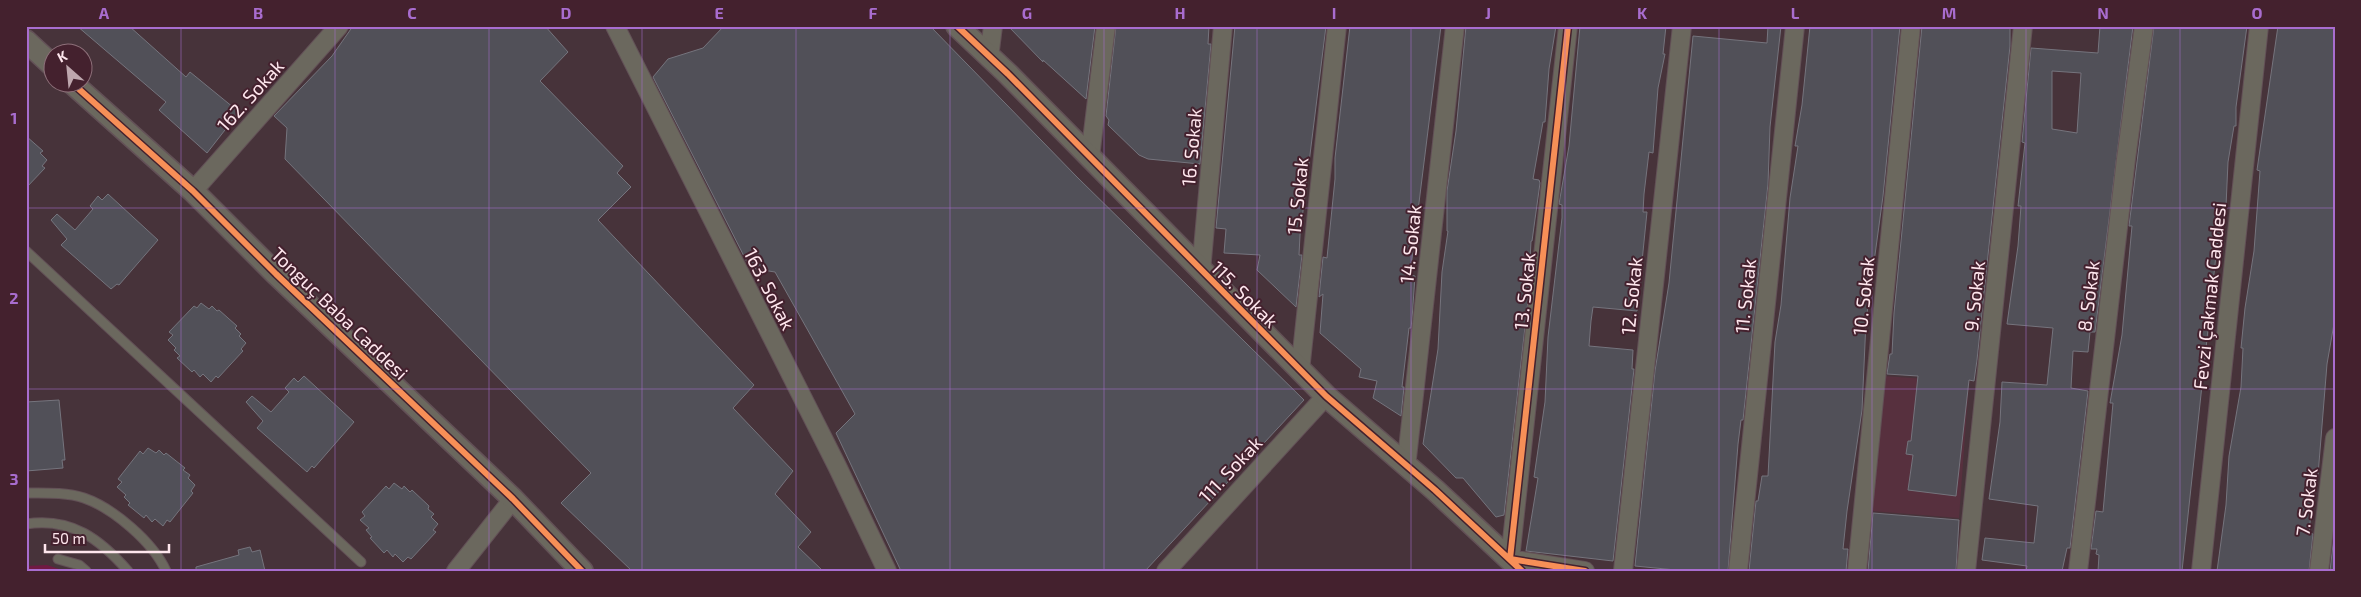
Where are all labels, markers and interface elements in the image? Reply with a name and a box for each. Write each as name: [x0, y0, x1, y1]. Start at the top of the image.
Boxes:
text: A: [99, 3, 110, 22]
text: B: [253, 3, 263, 22]
text: C: [407, 3, 417, 22]
text: D: [561, 3, 572, 22]
text: E: [714, 3, 724, 22]
text: F: [869, 3, 878, 22]
text: G: [1022, 3, 1032, 22]
text: H: [1174, 3, 1186, 22]
text: I: [1332, 3, 1336, 22]
text: J: [1485, 3, 1491, 22]
text: K: [1637, 3, 1648, 22]
text: L: [1791, 3, 1800, 22]
text: M: [1942, 3, 1956, 22]
text: N: [2097, 3, 2109, 22]
text: O: [2251, 3, 2263, 22]
north arrow: [42, 42, 92, 92]
text: K: [54, 46, 70, 66]
street label: 162. Sokak: [212, 54, 289, 136]
street label: 16. Sokak: [1176, 107, 1206, 187]
text: 1: [11, 108, 17, 127]
street label: 15. Sokak: [1282, 156, 1313, 236]
street label: Fevzi Çakmak Caddesi: [2188, 201, 2231, 391]
street label: 14. Sokak: [1394, 203, 1426, 285]
street label: Tonguç Baba Caddesi: [266, 242, 413, 385]
street label: 163. Sokak: [740, 244, 801, 334]
street label: 13. Sokak: [1508, 251, 1540, 331]
street label: 10. Sokak: [1847, 255, 1879, 336]
street label: 115. Sokak: [1207, 256, 1283, 332]
street label: 12. Sokak: [1615, 256, 1647, 336]
street label: 11. Sokak: [1730, 257, 1760, 334]
street label: 9. Sokak: [1959, 259, 1989, 332]
street label: 8. Sokak: [2072, 259, 2104, 333]
text: 2: [9, 288, 19, 307]
street label: 111. Sokak: [1193, 431, 1267, 507]
street label: 7. Sokak: [2290, 466, 2322, 537]
text: 3: [9, 469, 19, 488]
scale bar: [45, 522, 169, 554]
text: 50 m: [52, 529, 86, 547]

